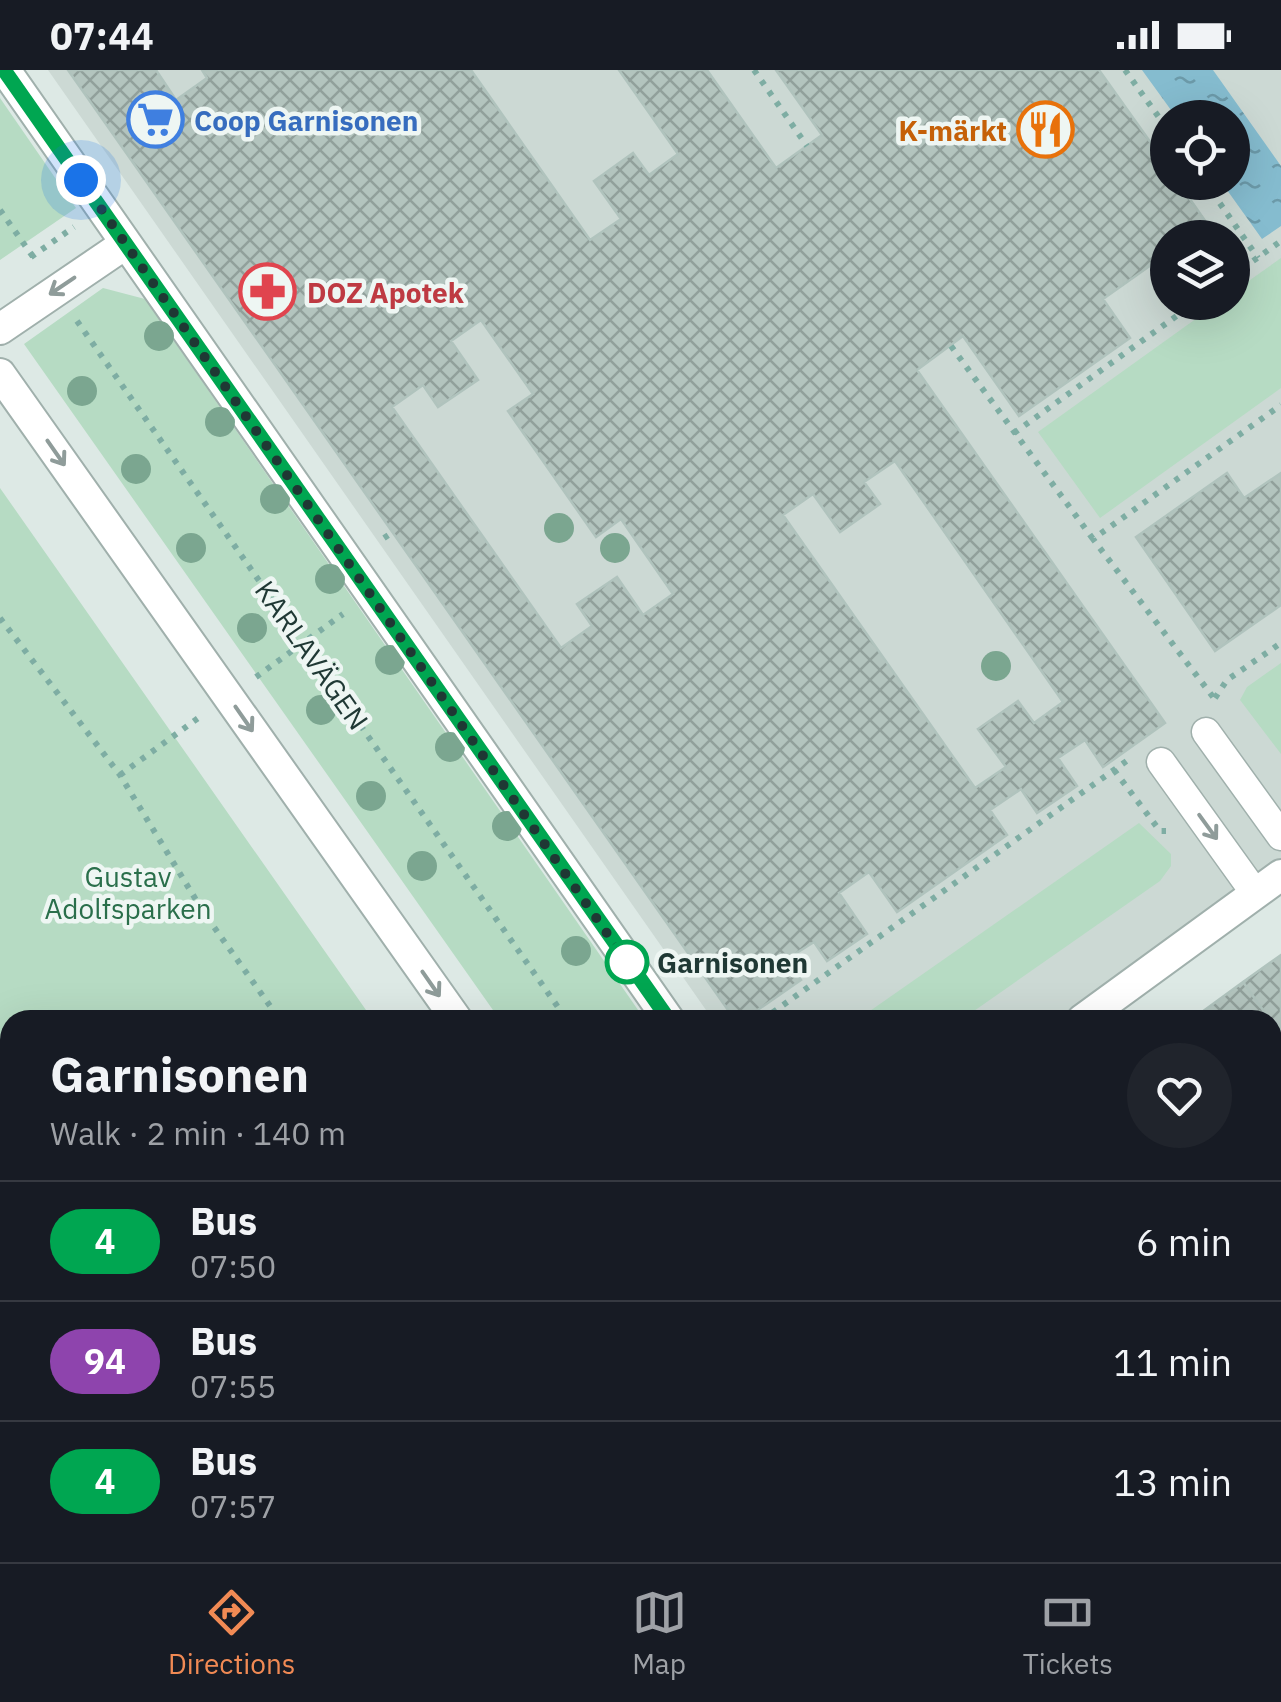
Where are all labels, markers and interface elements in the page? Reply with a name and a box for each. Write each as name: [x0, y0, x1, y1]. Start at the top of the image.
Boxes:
text: 07:44: [50, 11, 154, 60]
supermarket icon: Coop Garnisonen: [125, 90, 185, 150]
restaurant icon: K-märkt: [1016, 100, 1076, 160]
map controls: [1150, 100, 1250, 320]
button: locate: [1150, 100, 1250, 200]
place label: Coop Garnisonen: [194, 102, 419, 139]
place label: K-märkt: [899, 112, 1007, 149]
your location: [56, 155, 106, 205]
button: layers: [1150, 220, 1250, 320]
pharmacy icon: DOZ Apotek: [238, 262, 298, 322]
place label: DOZ Apotek: [307, 274, 465, 311]
one-way arrow: [49, 275, 77, 296]
one-way arrow: [45, 439, 66, 467]
street label: KARLAVÄGEN: [247, 573, 377, 737]
one-way arrow: [233, 704, 254, 732]
one-way arrow: [1197, 813, 1218, 841]
park label: Gustav Adolfsparken: [44, 858, 212, 927]
marker: Garnisonen: [606, 941, 648, 983]
place label: Garnisonen: [657, 944, 808, 981]
one-way arrow: [421, 970, 442, 997]
text: Garnisonen: [50, 1043, 309, 1105]
button: heart: [1127, 1043, 1232, 1148]
text: Walk · 2 min · 140 m: [50, 1112, 346, 1154]
text: Bus: [190, 1196, 257, 1245]
text: 6 min: [1136, 1217, 1232, 1266]
text: 4: [94, 1218, 116, 1264]
text: 07:50: [190, 1245, 276, 1287]
text: Bus: [190, 1316, 257, 1365]
text: 11 min: [1113, 1337, 1232, 1386]
text: 94: [84, 1338, 126, 1384]
text: 07:55: [190, 1365, 276, 1407]
text: Bus: [190, 1436, 257, 1485]
text: 13 min: [1113, 1457, 1232, 1506]
text: 4: [94, 1458, 116, 1504]
text: 07:57: [190, 1485, 276, 1527]
tab: Directions: [168, 1585, 295, 1682]
tab: Map: [632, 1585, 687, 1682]
tab: Tickets: [1023, 1585, 1113, 1682]

